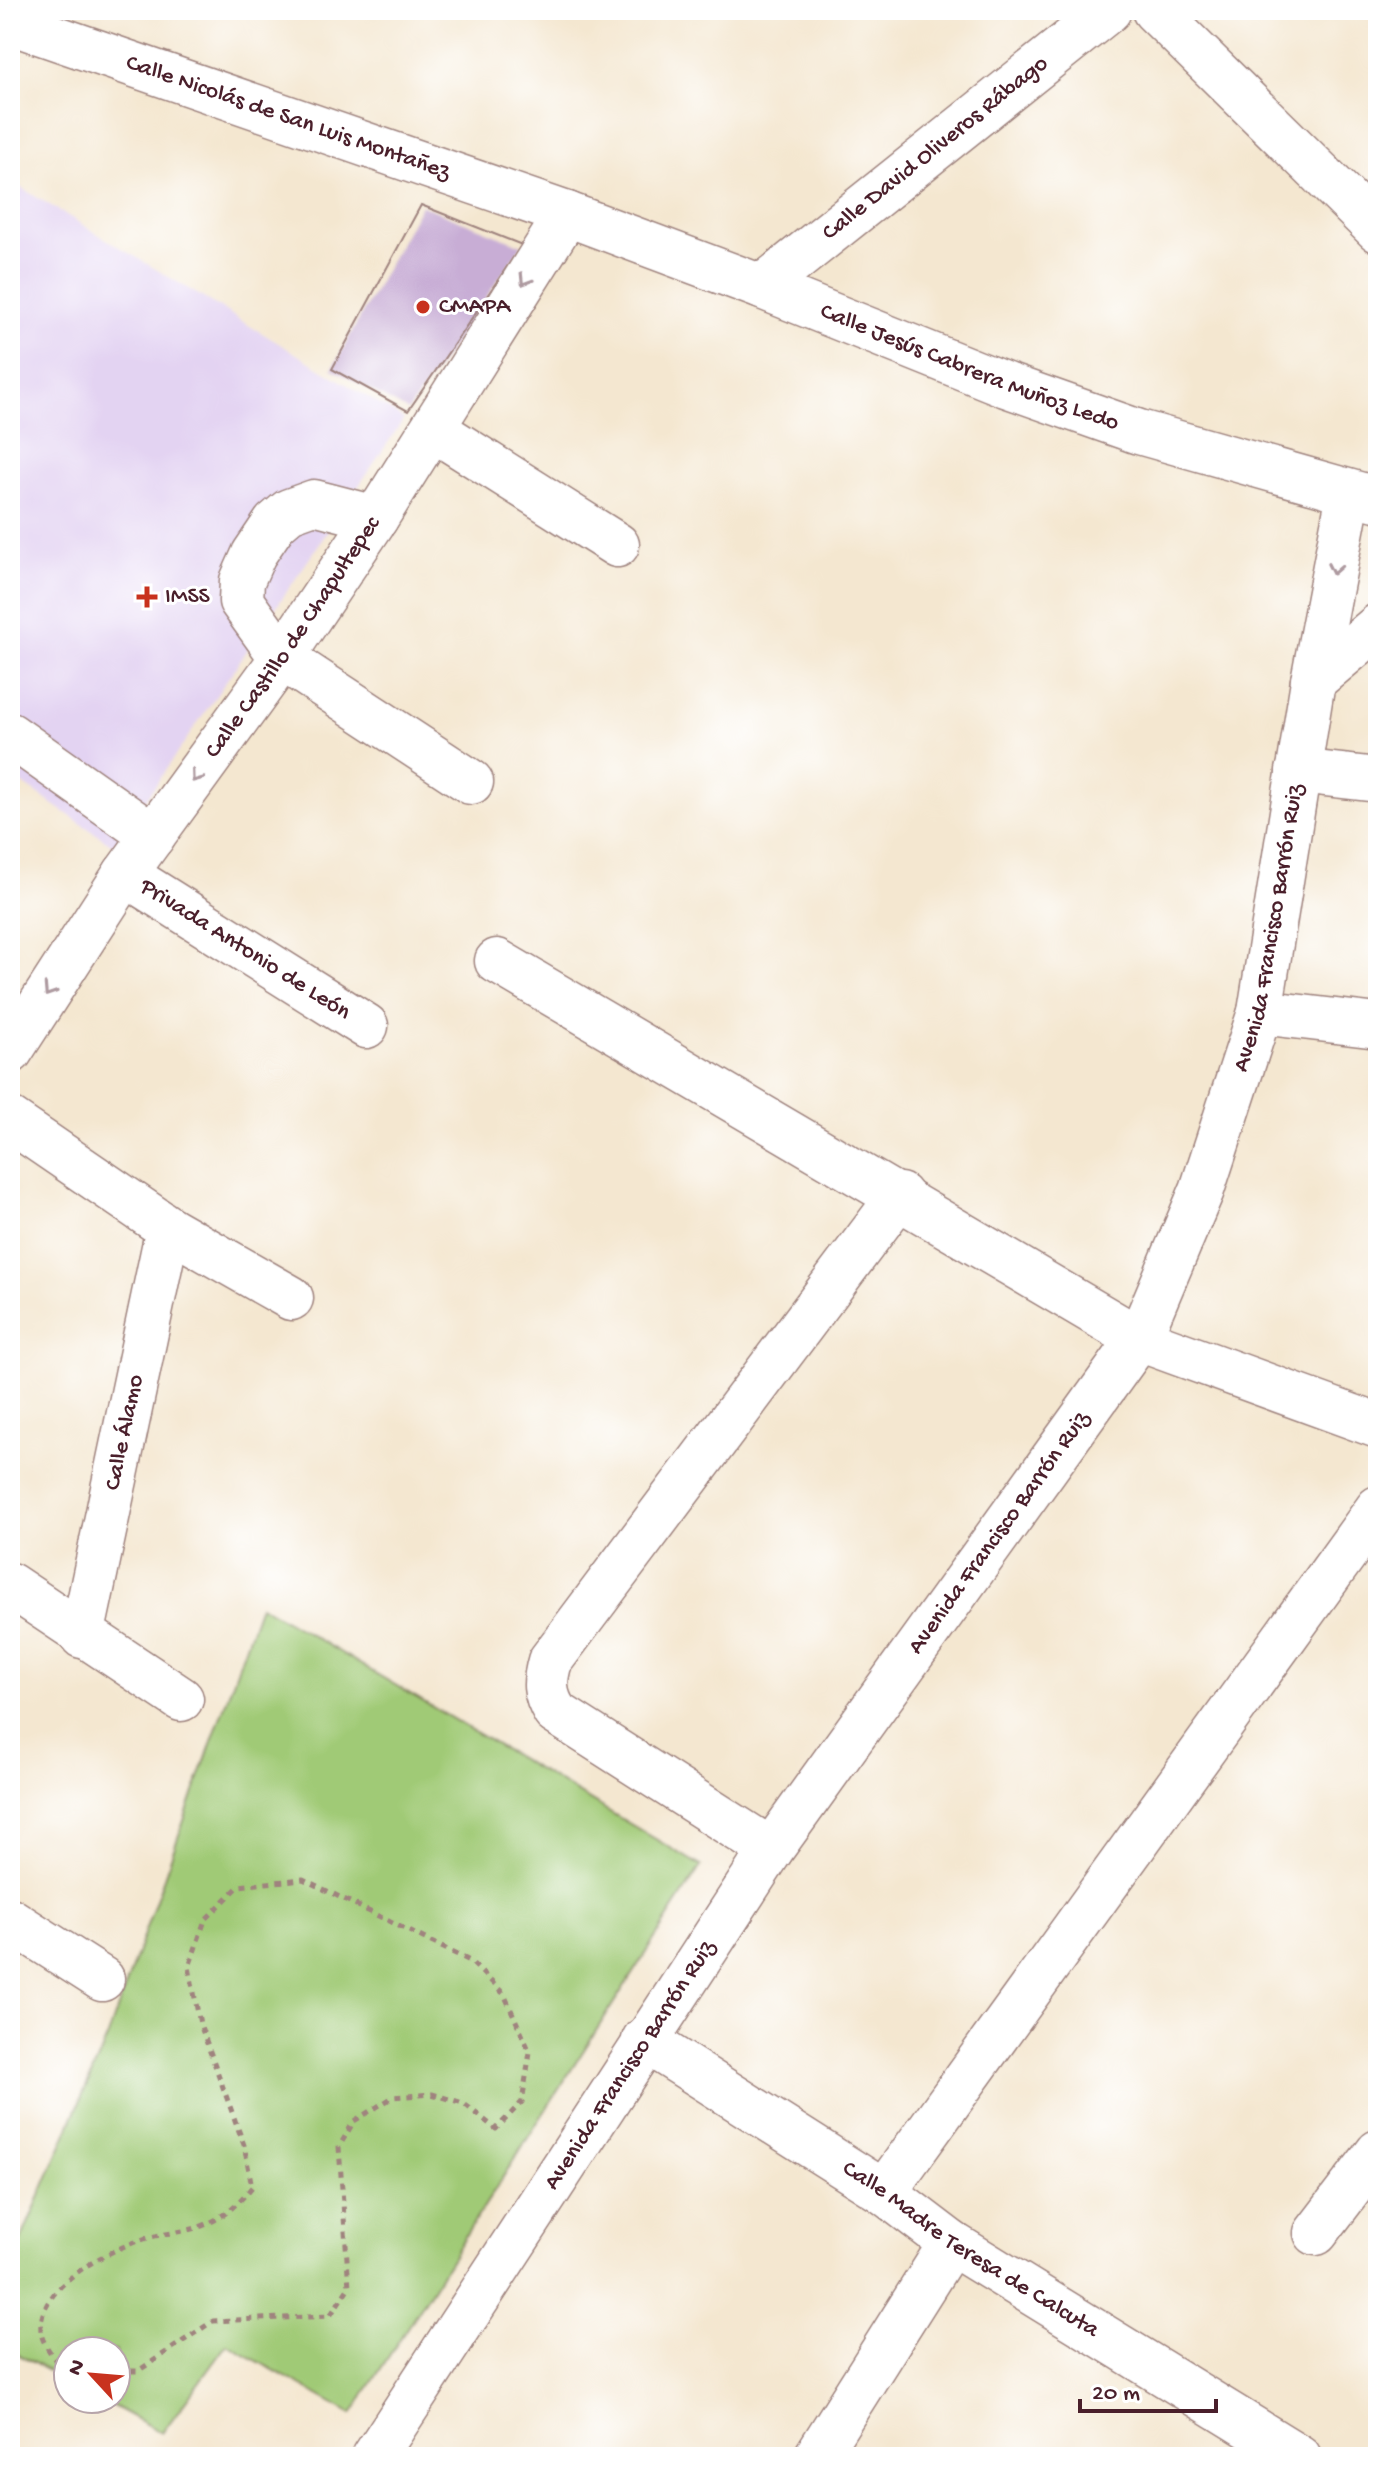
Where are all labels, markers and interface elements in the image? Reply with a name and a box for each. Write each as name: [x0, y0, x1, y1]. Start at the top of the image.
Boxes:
street label: Calle Nicolás de San Luis Montañez: [122, 49, 455, 188]
street label: Calle David Oliveros Rábago: [817, 50, 1054, 247]
one-way arrow: [520, 272, 535, 286]
place label: CMAPA: [439, 293, 512, 322]
street label: Calle Jesús Cabrera Muñoz Ledo: [816, 297, 1123, 438]
marker: CMAPA: [414, 298, 432, 316]
street label: Calle Castillo de Chapultepec: [199, 510, 388, 764]
one-way arrow: [1326, 562, 1343, 576]
place label: IMSS: [165, 583, 211, 612]
marker: IMSS: [136, 586, 158, 608]
one-way arrow: [191, 768, 206, 783]
street label: Avenida Francisco Barrón Ruiz: [1227, 781, 1311, 1076]
street label: Privada Antonio de León: [133, 872, 356, 1027]
one-way arrow: [44, 983, 59, 997]
street label: Calle Álamo: [99, 1372, 151, 1493]
street label: Avenida Francisco Barrón Ruiz: [902, 1405, 1097, 1660]
street label: Avenida Francisco Barrón Ruiz: [538, 1934, 723, 2196]
street label: Calle Madre Teresa de Calcuta: [836, 2154, 1105, 2345]
north arrow: [52, 2335, 132, 2415]
text: N: [63, 2356, 92, 2380]
scale bar: [1080, 2363, 1216, 2413]
text: 20 m: [1092, 2380, 1140, 2409]

